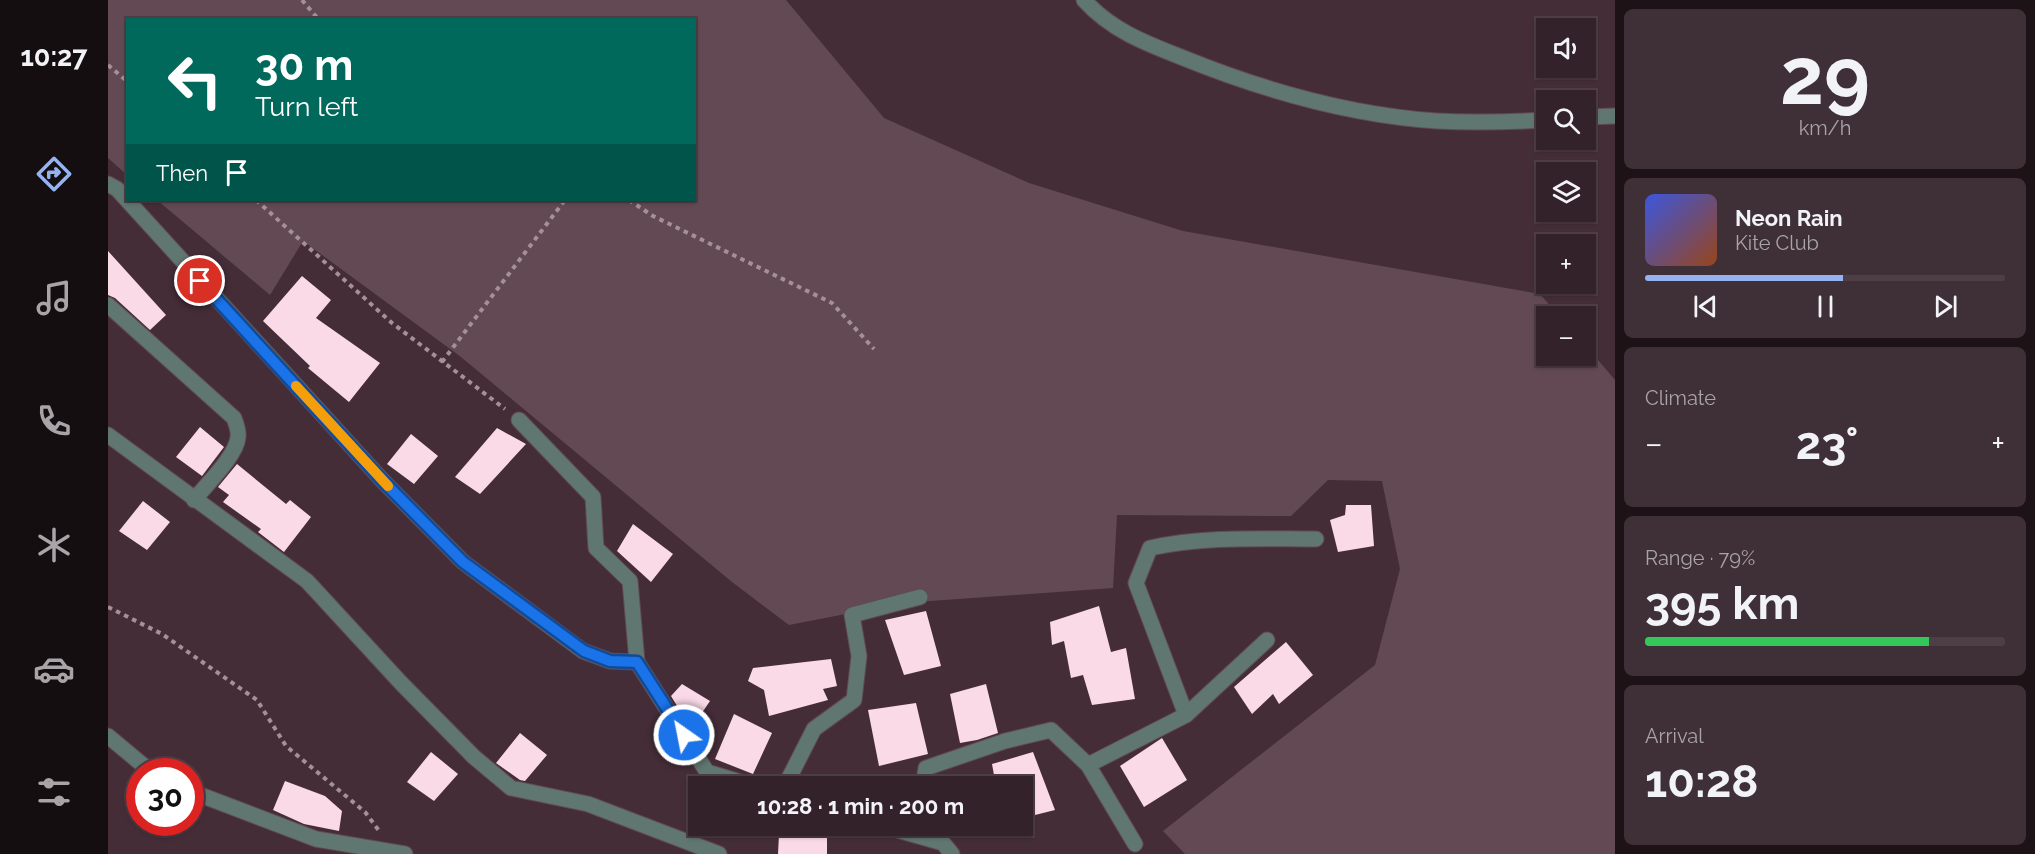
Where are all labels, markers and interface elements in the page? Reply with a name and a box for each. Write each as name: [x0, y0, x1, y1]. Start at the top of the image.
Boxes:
map controls: [1536, 18, 1596, 366]
button: sound: [1536, 18, 1596, 78]
text: 29: [1780, 31, 1870, 122]
text: 10:27: [21, 41, 87, 72]
text: 30 m: [255, 41, 353, 90]
icon: left: [156, 42, 234, 120]
button: search: [1536, 90, 1596, 150]
text: Turn left: [255, 91, 358, 122]
text: km/h: [1799, 116, 1851, 140]
icon: directions: [33, 153, 75, 195]
icon: arrive: [220, 156, 253, 189]
text: Then: [156, 160, 208, 186]
button: layers: [1536, 162, 1596, 222]
text: Neon Rain: [1735, 205, 1843, 231]
text: Kite Club: [1735, 231, 1819, 255]
button: +: [1536, 234, 1596, 294]
pin: [174, 255, 225, 306]
icon: arrive: [183, 264, 216, 297]
icon: music: [33, 277, 75, 319]
icon: previous: [1689, 290, 1722, 323]
icon: pause: [1809, 290, 1842, 323]
icon: next: [1929, 290, 1962, 323]
button: −: [1536, 306, 1596, 366]
text: Climate: [1645, 386, 1716, 410]
icon: phone: [33, 400, 75, 442]
text: 23°: [1796, 417, 1858, 470]
text: −: [1645, 424, 1663, 463]
text: +: [1991, 424, 2005, 463]
icon: climate: [33, 524, 75, 566]
text: Range · 79%: [1645, 546, 1755, 570]
text: 395 km: [1645, 577, 1799, 630]
icon: car: [33, 648, 75, 690]
position arrow: [652, 703, 716, 767]
text: Arrival: [1645, 724, 1704, 748]
text: 10:28: [1645, 755, 1759, 808]
speed limit sign: 30: [126, 758, 204, 836]
icon: filters: [33, 771, 75, 813]
text: 10:28 · 1 min · 200 m: [757, 793, 964, 819]

